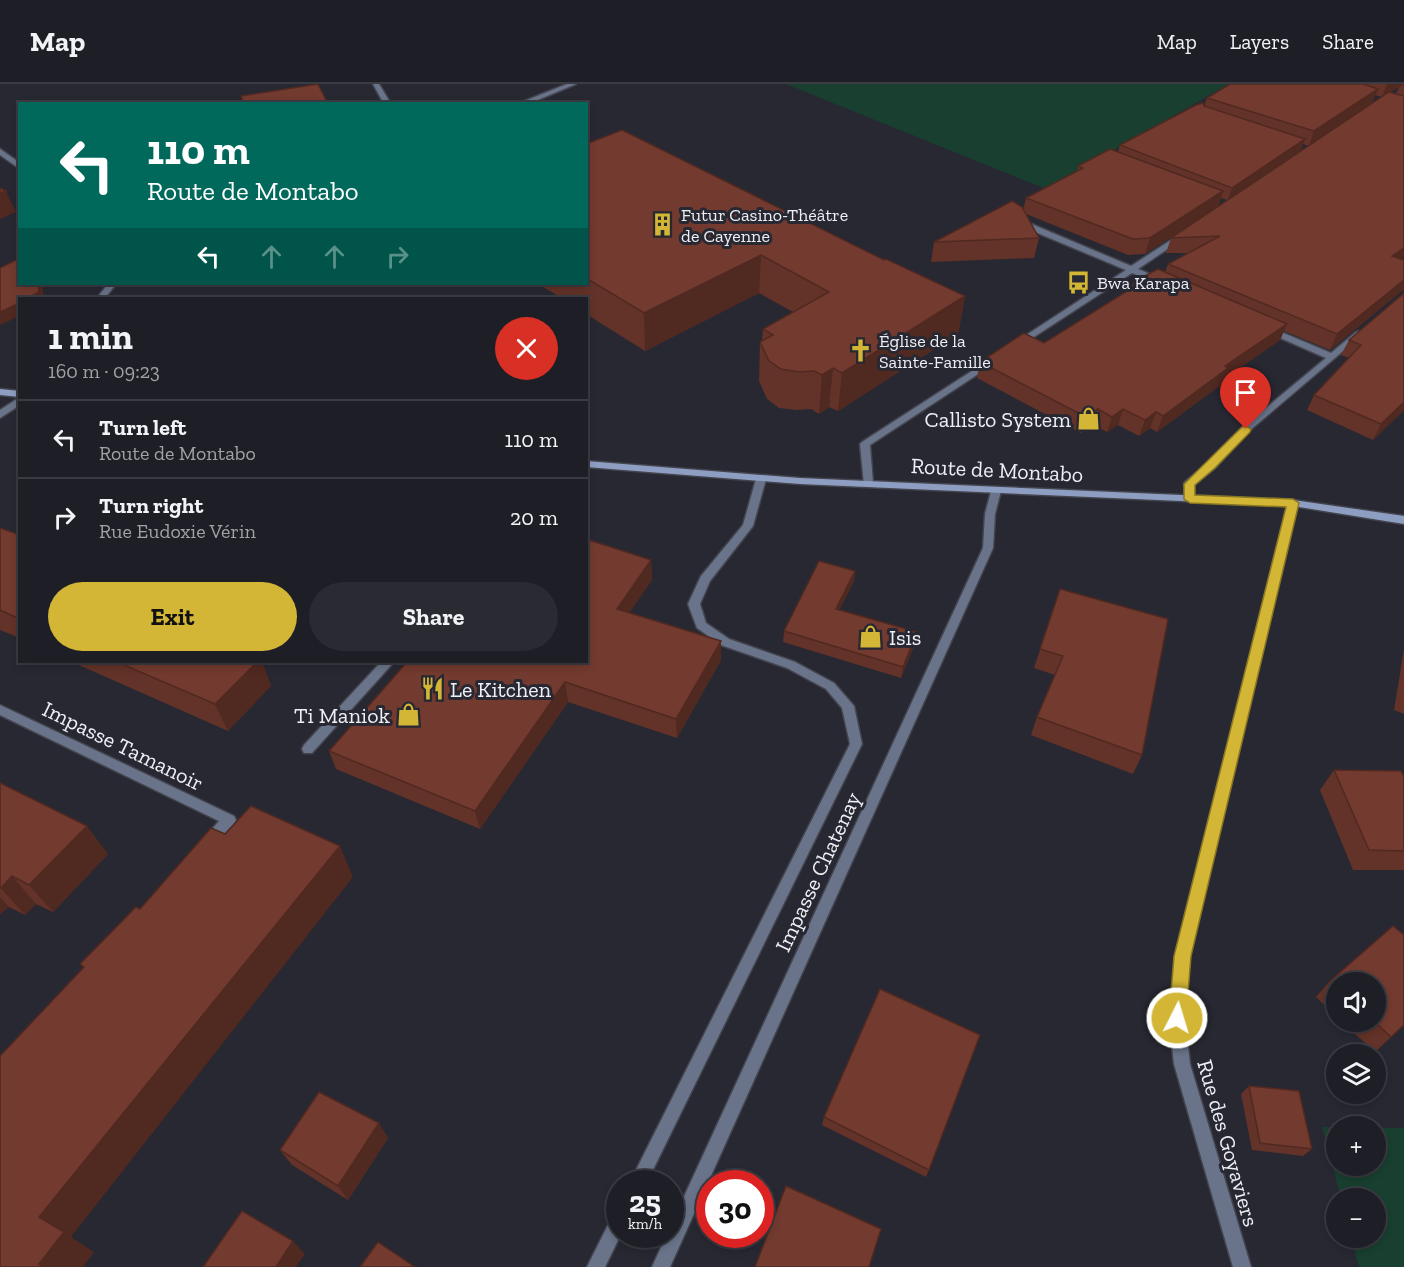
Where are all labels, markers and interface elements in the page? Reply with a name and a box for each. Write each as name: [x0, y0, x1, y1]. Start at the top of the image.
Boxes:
text: Map: [30, 25, 85, 58]
text: Map: [1157, 29, 1197, 54]
text: Layers: [1230, 29, 1289, 54]
text: Share: [1322, 29, 1374, 54]
text: 110 m: [147, 124, 250, 175]
icon: left: [48, 126, 126, 204]
text: Route de Montabo: [147, 175, 359, 207]
place label: Futur Casino-Théâtre de Cayenne: [681, 204, 848, 247]
building icon: Futur Casino-Théâtre de Cayenne: [650, 212, 676, 238]
icon: left: [192, 240, 225, 273]
icon: ahead: [255, 240, 288, 273]
icon: ahead: [318, 240, 351, 273]
icon: right: [381, 240, 414, 273]
bus stop icon: Bwa Karapa: [1066, 270, 1092, 296]
place label: Bwa Karapa: [1097, 272, 1190, 294]
text: 1 min: [48, 315, 133, 358]
button: close: [495, 317, 558, 380]
place label: Église de la Sainte-Famille: [879, 330, 991, 373]
church icon: Église de la Sainte-Famille: [848, 338, 874, 364]
text: 160 m · 09:23: [48, 359, 160, 383]
pin: [1220, 367, 1271, 429]
icon: arrive: [1229, 376, 1262, 409]
place label: Callisto System: [925, 406, 1071, 433]
shop icon: Callisto System: [1076, 406, 1102, 432]
text: Turn left: [99, 414, 186, 441]
icon: left: [48, 423, 81, 456]
text: 110 m: [504, 426, 558, 453]
text: Route de Montabo: [99, 441, 256, 465]
street label: Route de Montabo: [910, 452, 1084, 488]
text: Turn right: [99, 492, 203, 519]
icon: right: [48, 501, 81, 534]
text: 20 m: [510, 504, 558, 531]
text: Rue Eudoxie Vérin: [99, 519, 256, 543]
button: Exit: [48, 582, 297, 651]
button: Share: [309, 582, 558, 651]
shop icon: Isis: [858, 624, 884, 650]
place label: Isis: [889, 624, 921, 651]
restaurant icon: Le Kitchen: [419, 676, 445, 702]
place label: Le Kitchen: [450, 676, 552, 703]
street label: Impasse Tamanoir: [38, 695, 208, 797]
place label: Ti Maniok: [294, 702, 391, 729]
shop icon: Ti Maniok: [395, 702, 421, 728]
street label: Impasse Chatenay: [769, 787, 867, 956]
map controls: [1326, 972, 1386, 1248]
button: sound: [1326, 972, 1386, 1032]
position arrow: [1145, 986, 1209, 1050]
button: layers: [1326, 1044, 1386, 1104]
street label: Rue des Goyaviers: [1191, 1056, 1265, 1230]
button: +: [1326, 1116, 1386, 1176]
speed limit sign: 30: [696, 1170, 774, 1248]
text: 25: [629, 1184, 661, 1220]
button: −: [1326, 1188, 1386, 1248]
text: km/h: [628, 1215, 662, 1233]

